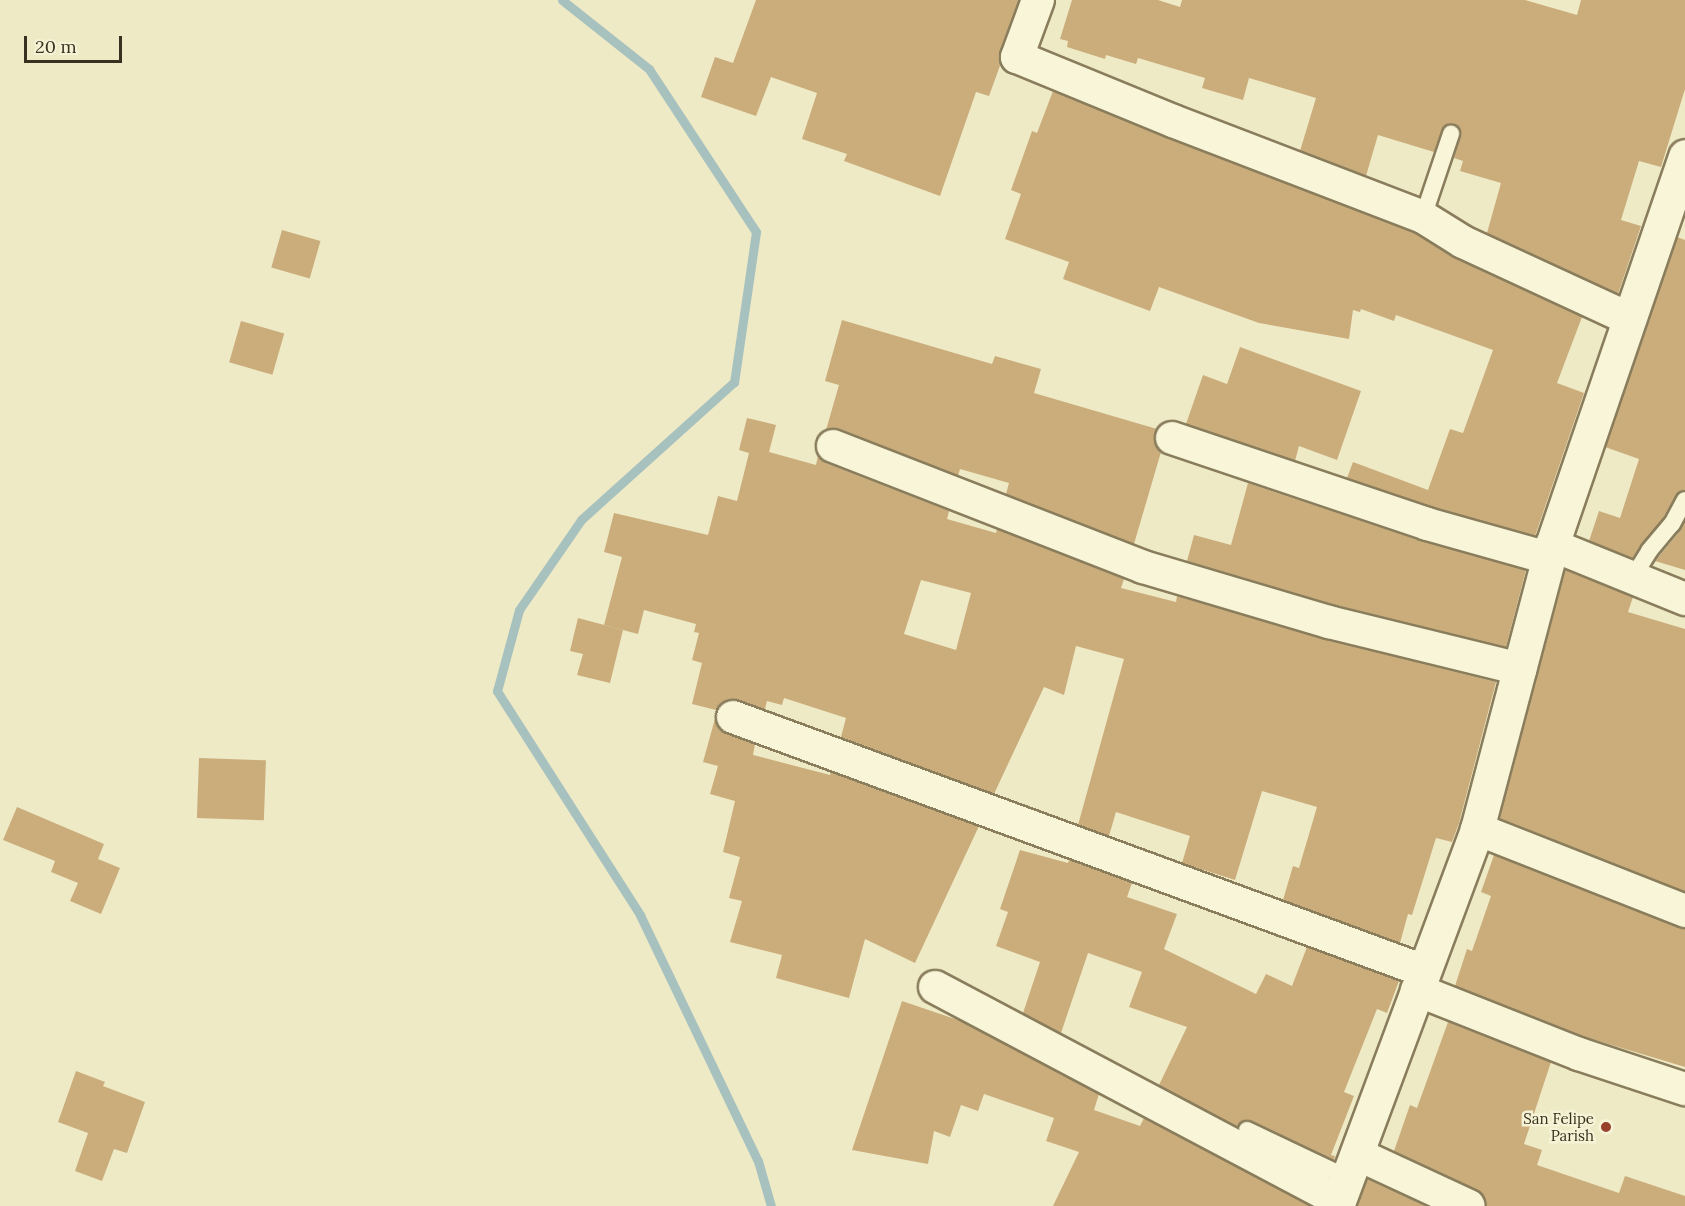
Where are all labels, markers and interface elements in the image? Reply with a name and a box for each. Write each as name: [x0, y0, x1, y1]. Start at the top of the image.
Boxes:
scale bar: [27, 24, 124, 62]
text: 20 m: [35, 35, 77, 58]
place label: San Felipe Parish: [1523, 1109, 1594, 1144]
marker: San Felipe Parish: [1599, 1120, 1613, 1134]

